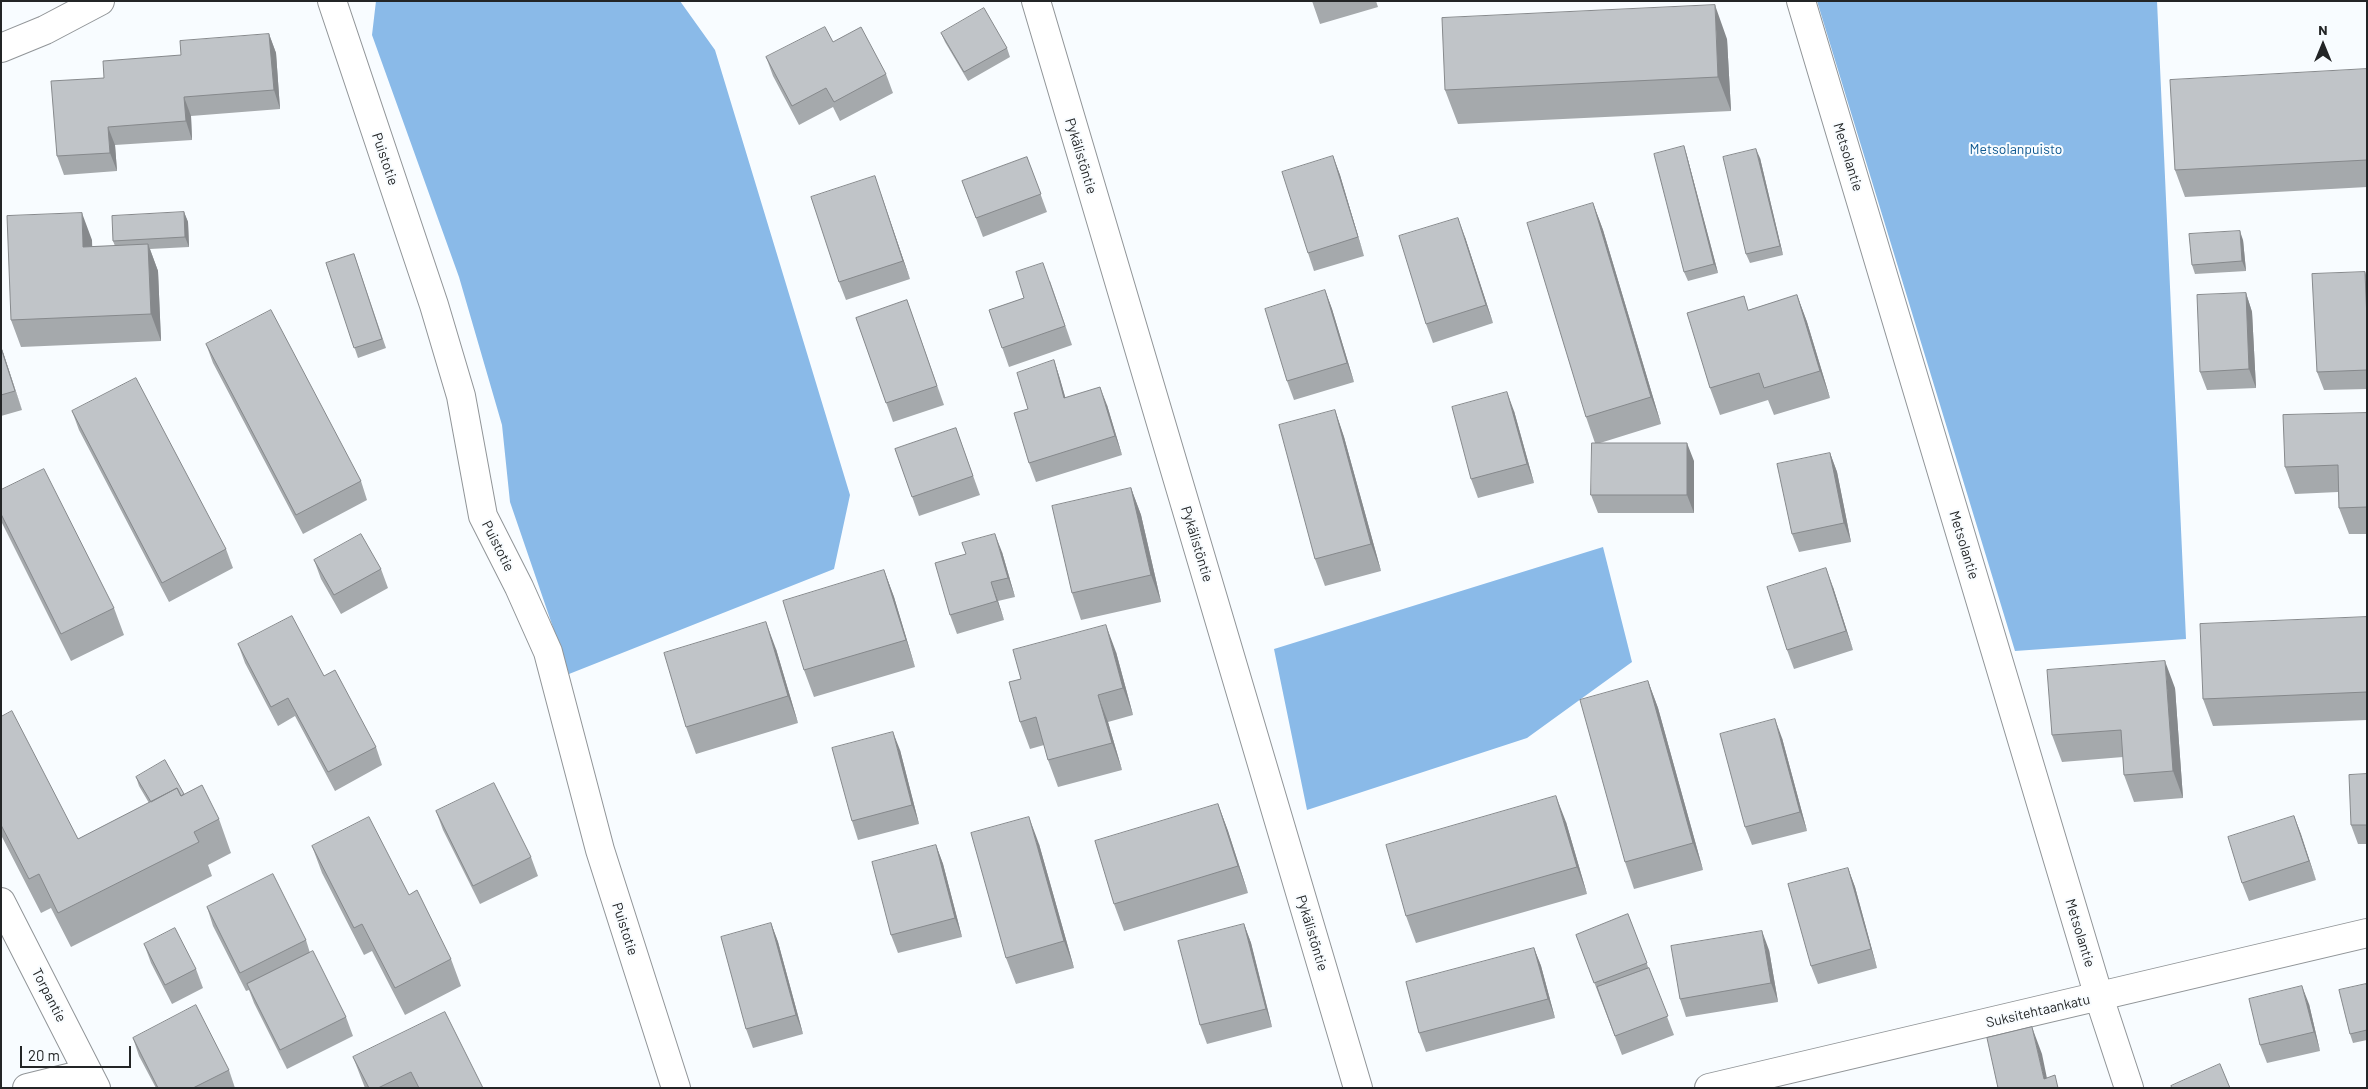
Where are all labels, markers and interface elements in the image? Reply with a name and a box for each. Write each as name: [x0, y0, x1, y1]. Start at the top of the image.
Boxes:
north arrow: [2298, 20, 2348, 70]
text: N: [2318, 21, 2328, 38]
street label: Pykälistöntie: [1062, 116, 1100, 196]
street label: Metsolantie: [1830, 121, 1866, 193]
street label: Puistotie: [368, 130, 402, 188]
park label: Metsolanpuisto: [1970, 141, 2062, 157]
street label: Pykälistöntie: [1178, 504, 1216, 584]
street label: Metsolantie: [1946, 509, 1982, 581]
street label: Puistotie: [478, 518, 518, 574]
street label: Pykälistöntie: [1293, 893, 1331, 973]
street label: Metsolantie: [2062, 897, 2098, 969]
street label: Puistotie: [609, 900, 641, 958]
street label: Torpantie: [28, 965, 70, 1025]
street label: Suksitehtaankatu: [1984, 991, 2092, 1031]
scale bar: [22, 1036, 134, 1068]
text: 20 m: [28, 1046, 60, 1064]

